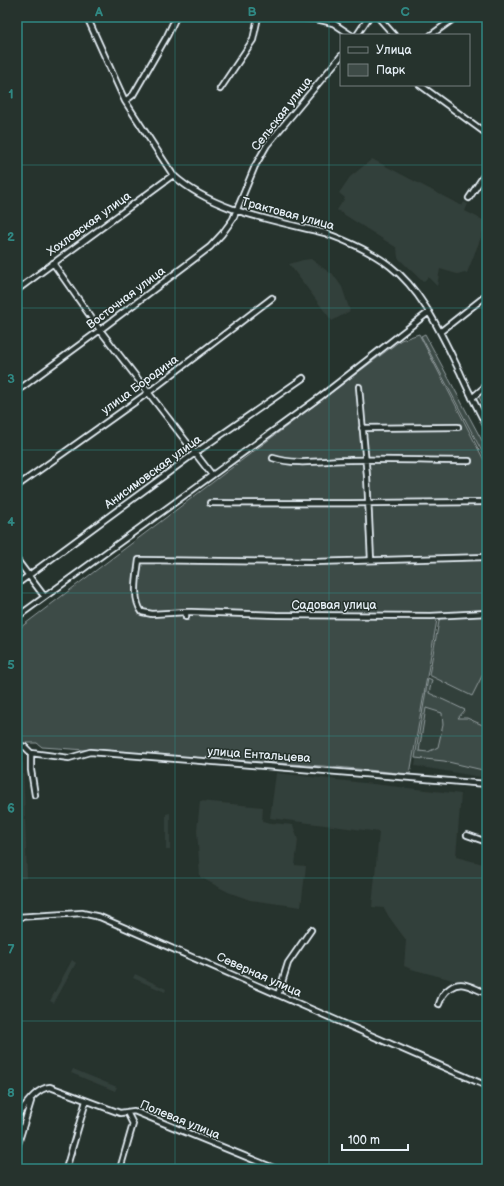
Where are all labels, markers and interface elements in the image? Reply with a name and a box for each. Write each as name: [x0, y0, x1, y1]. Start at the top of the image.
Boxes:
text: A: [94, 4, 103, 20]
text: B: [247, 4, 257, 20]
text: C: [400, 4, 410, 20]
legend: [340, 34, 470, 86]
text: Улица: [376, 43, 412, 58]
text: Парк: [376, 63, 406, 78]
street label: Сельская улица: [248, 74, 316, 154]
text: 1: [8, 86, 14, 102]
street label: Хохловская улица: [44, 188, 134, 260]
street label: Трактовая улица: [240, 194, 336, 234]
text: 2: [7, 229, 15, 245]
street label: Восточная улица: [84, 264, 168, 332]
street label: улица Бородина: [99, 352, 181, 418]
text: 3: [7, 371, 15, 387]
street label: Анисимовская улица: [101, 432, 204, 513]
text: 4: [7, 514, 15, 530]
street label: Садовая улица: [291, 598, 377, 613]
text: 5: [7, 657, 15, 673]
street label: улица Ентальцева: [207, 744, 311, 766]
text: 6: [7, 800, 15, 816]
text: 7: [7, 942, 15, 958]
street label: Северная улица: [214, 950, 304, 1000]
text: 8: [7, 1085, 15, 1101]
street label: Полевая улица: [138, 1097, 222, 1143]
scale bar: [342, 1126, 408, 1152]
text: 100 m: [348, 1133, 380, 1148]

